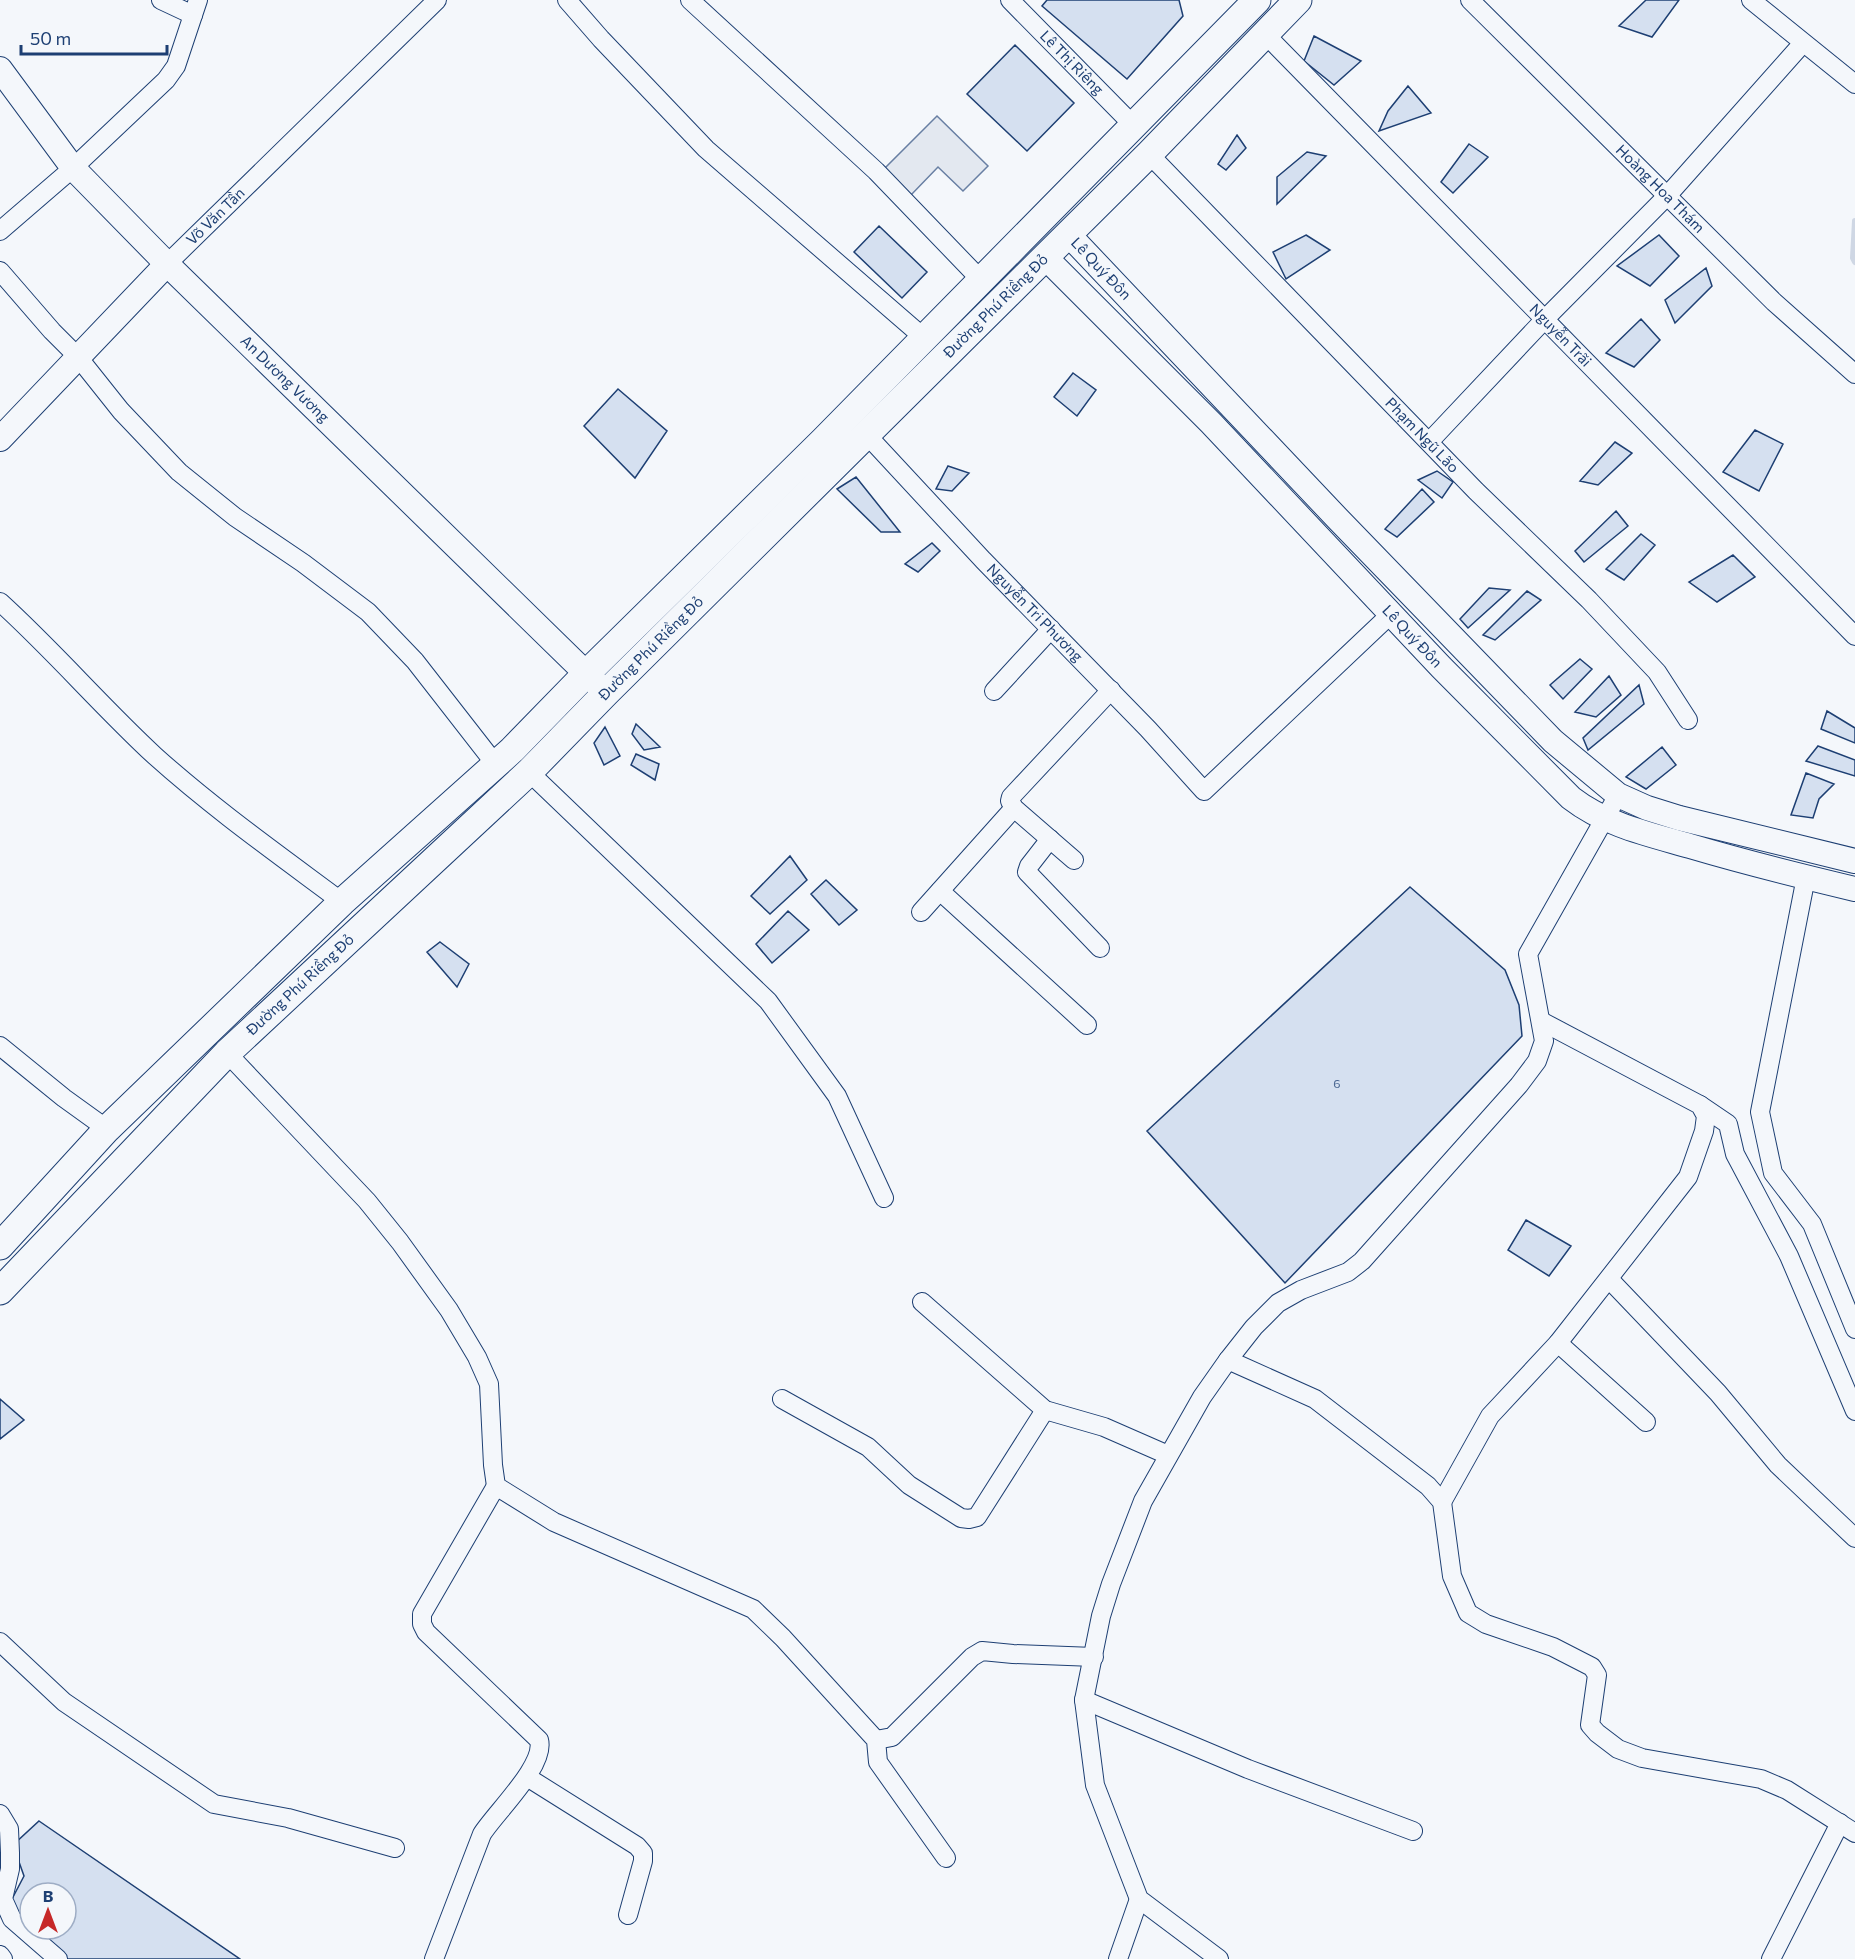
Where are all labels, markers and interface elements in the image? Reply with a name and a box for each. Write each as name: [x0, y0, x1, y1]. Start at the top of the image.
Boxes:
scale bar: [21, 18, 166, 56]
street label: Lê Thị Riêng: [1037, 26, 1108, 98]
text: 50 m: [30, 27, 71, 49]
street label: Hoàng Hoa Thám: [1613, 140, 1709, 236]
street label: Võ Văn Tần: [182, 183, 248, 248]
street label: Lê Quý Đôn: [1068, 233, 1136, 303]
street label: Đường Phú Riềng Đỏ: [938, 249, 1051, 362]
street label: Nguyễn Trãi: [1526, 300, 1596, 370]
street label: An Dương Vương: [237, 331, 334, 426]
street label: Phạm Ngũ Lão: [1382, 393, 1463, 476]
street label: Nguyễn Tri Phương: [984, 560, 1087, 665]
street label: Đường Phú Riềng Đỏ: [593, 592, 706, 704]
street label: Lê Quý Đôn: [1379, 601, 1447, 671]
street label: Đường Phú Riềng Đỏ: [241, 930, 357, 1039]
house number: 6: [1333, 1076, 1341, 1090]
north arrow: [18, 1881, 78, 1941]
text: B: [43, 1886, 54, 1905]

